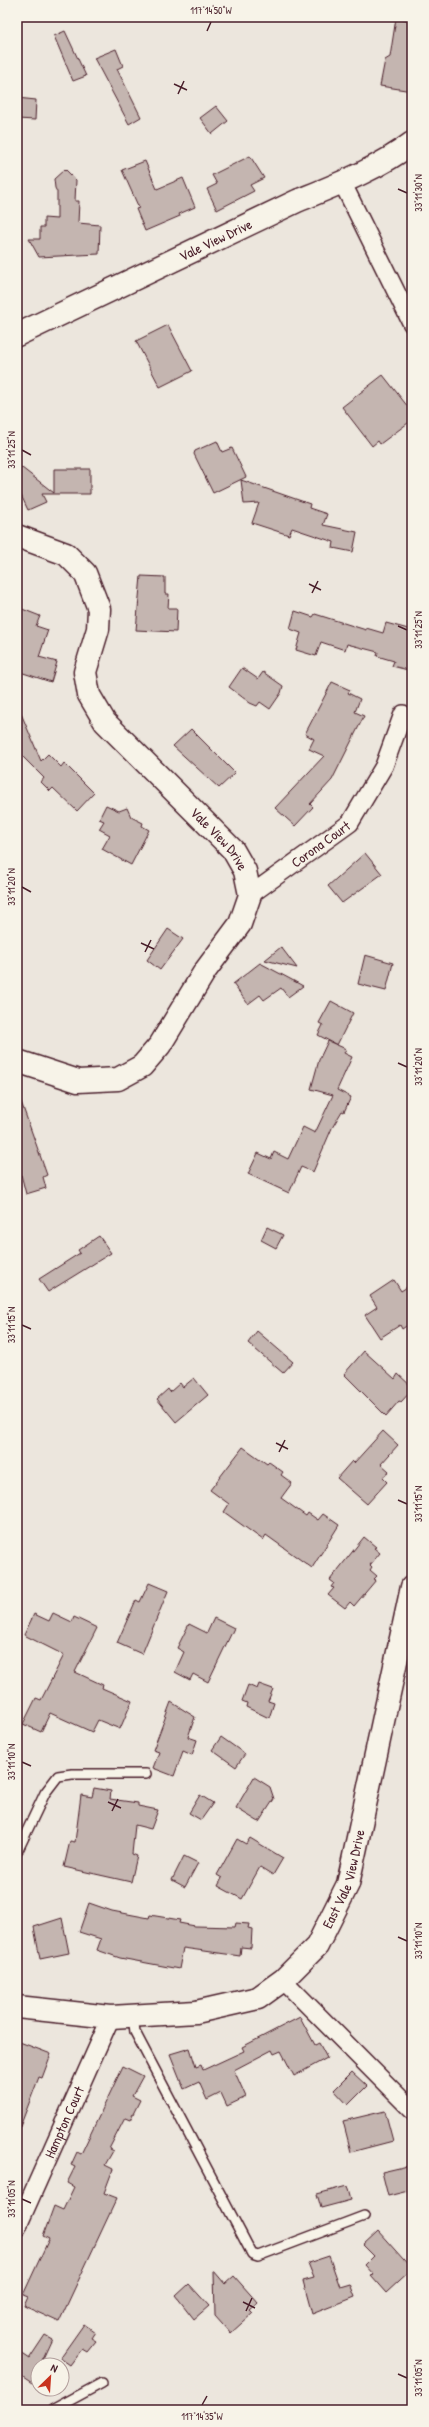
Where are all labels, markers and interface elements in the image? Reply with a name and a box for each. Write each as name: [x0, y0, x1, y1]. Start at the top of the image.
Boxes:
text: 117°14'50"W: [190, 4, 233, 17]
text: 33°11'30"N: [412, 174, 425, 212]
street label: Vale View Drive: [176, 214, 255, 265]
text: 33°11'25"N: [5, 431, 18, 469]
text: 33°11'25"N: [412, 611, 425, 649]
street label: Vale View Drive: [187, 803, 253, 874]
street label: Corona Court: [287, 816, 354, 872]
text: 33°11'20"N: [5, 868, 18, 906]
text: 33°11'20"N: [412, 1048, 425, 1086]
text: 33°11'15"N: [5, 1307, 18, 1343]
text: 33°11'15"N: [412, 1486, 425, 1522]
text: 33°11'10"N: [5, 1744, 18, 1780]
street label: East Vale View Drive: [317, 1827, 369, 1931]
text: 33°11'10"N: [412, 1923, 425, 1959]
street label: Hampton Court: [39, 2083, 88, 2161]
text: 33°11'05"N: [5, 2180, 18, 2218]
north arrow: [30, 2357, 70, 2397]
text: 33°11'05"N: [412, 2359, 425, 2397]
text: N: [49, 2360, 60, 2376]
text: 117°14'35"W: [181, 2410, 224, 2423]

